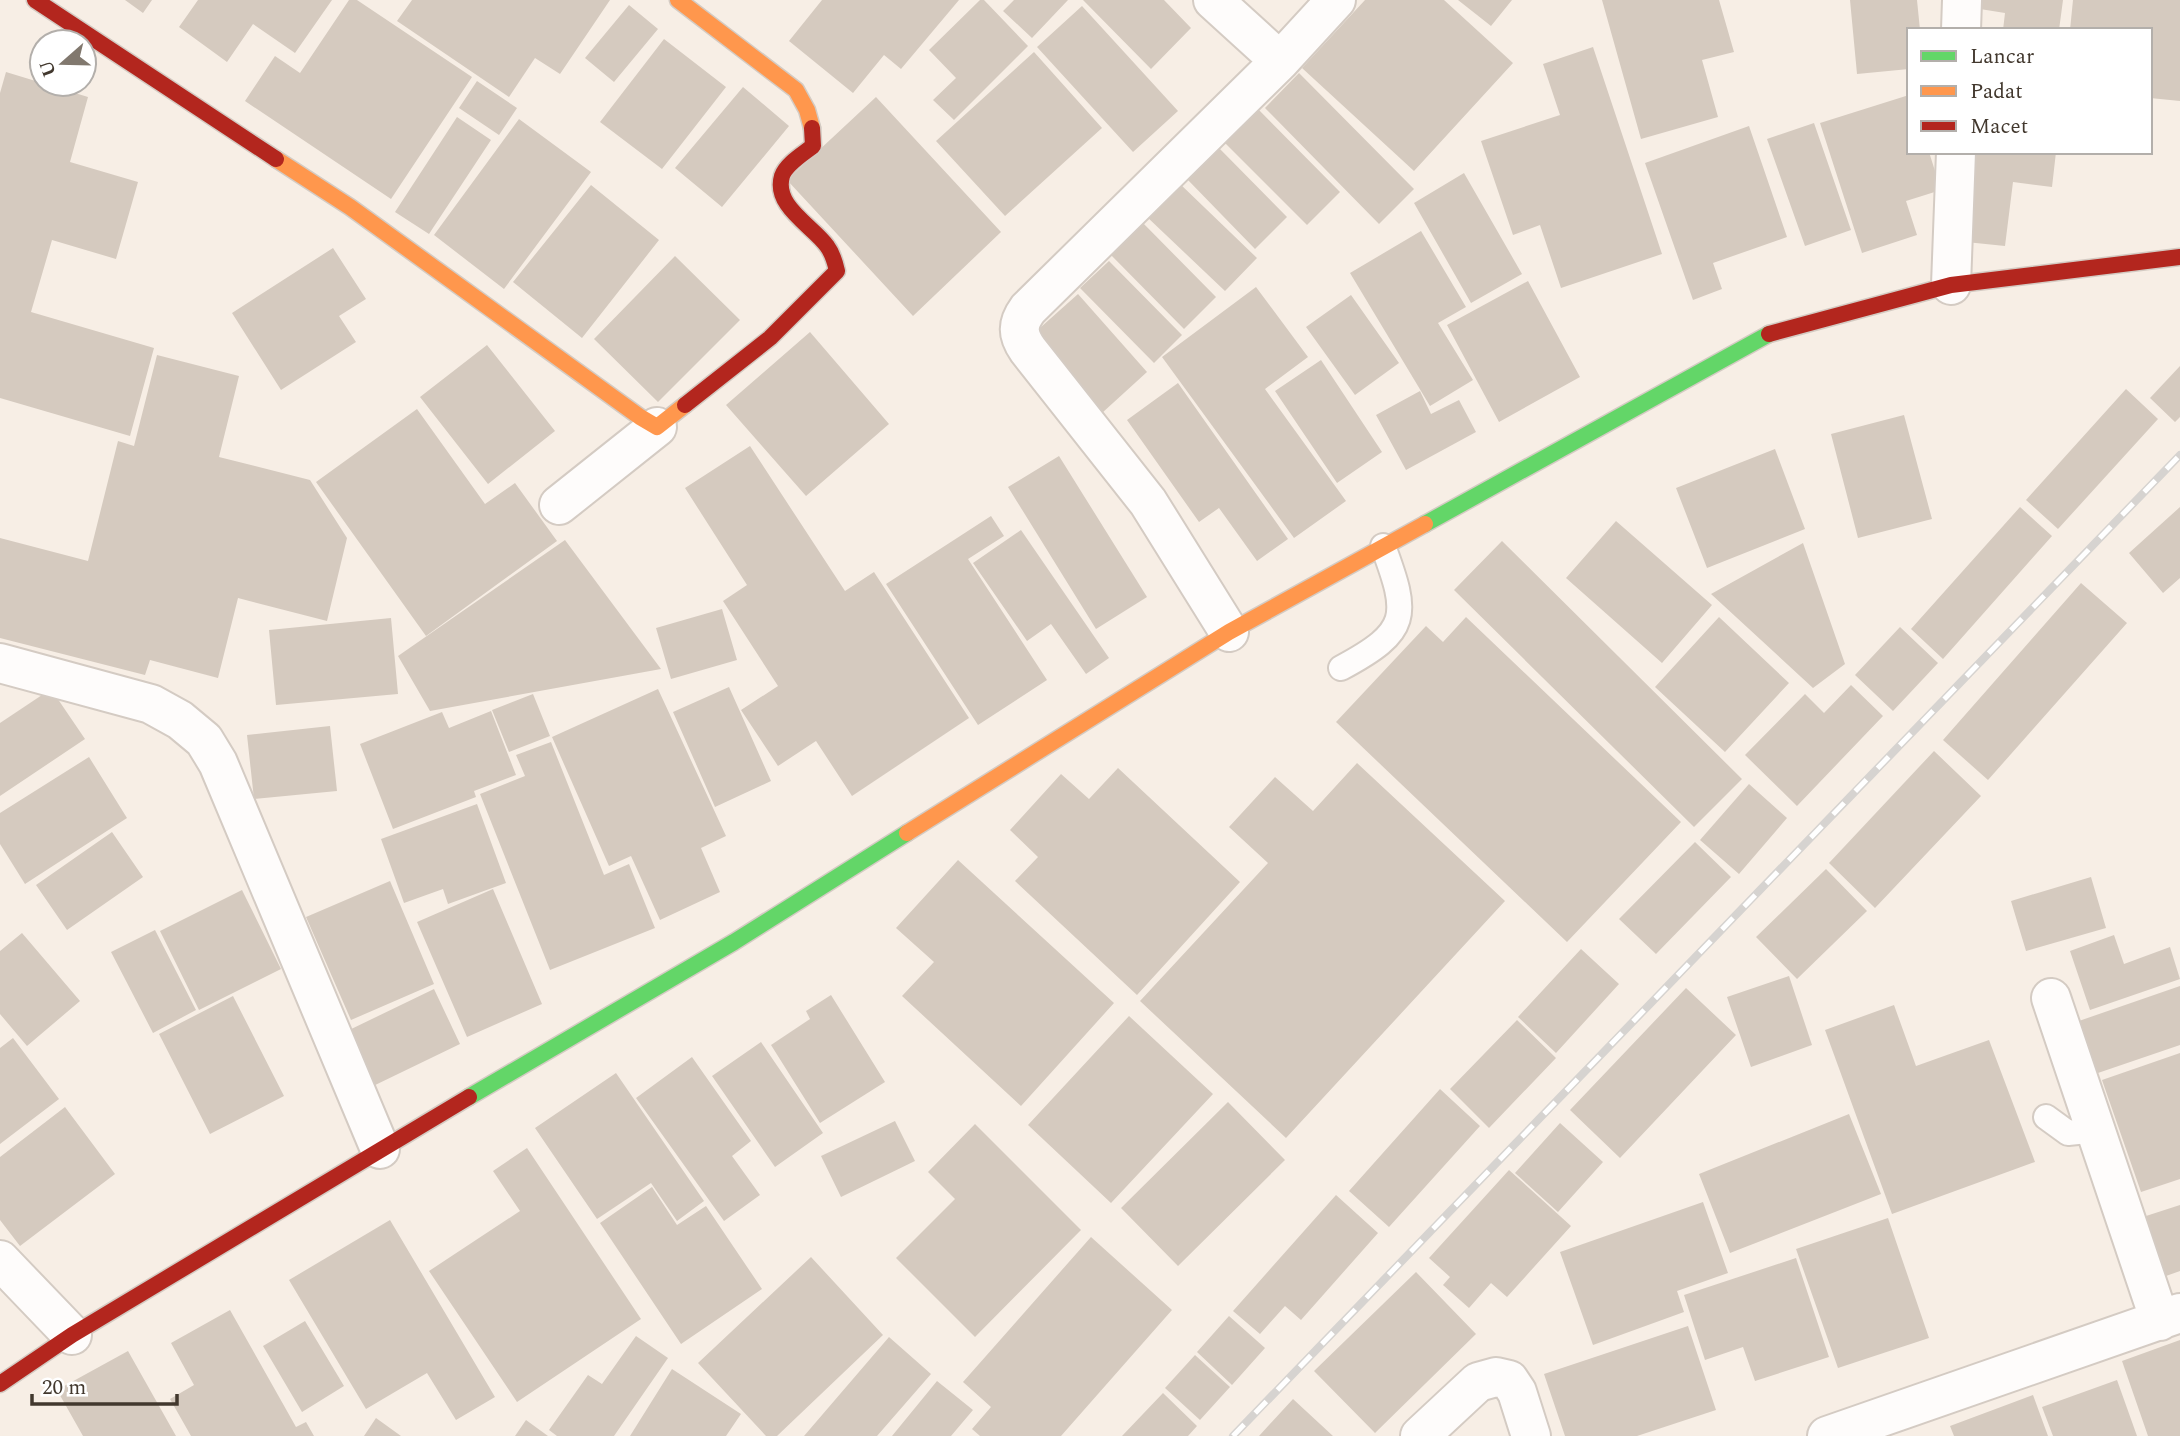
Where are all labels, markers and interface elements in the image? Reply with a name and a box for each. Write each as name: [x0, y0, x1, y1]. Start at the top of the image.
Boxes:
north arrow: [28, 28, 98, 98]
legend: [1907, 28, 2152, 154]
text: Lancar: [1970, 41, 2034, 73]
text: U: [32, 56, 65, 81]
text: Padat: [1970, 76, 2023, 108]
text: Macet: [1970, 111, 2028, 143]
scale bar: [32, 1362, 177, 1406]
text: 20 m: [42, 1372, 86, 1404]

